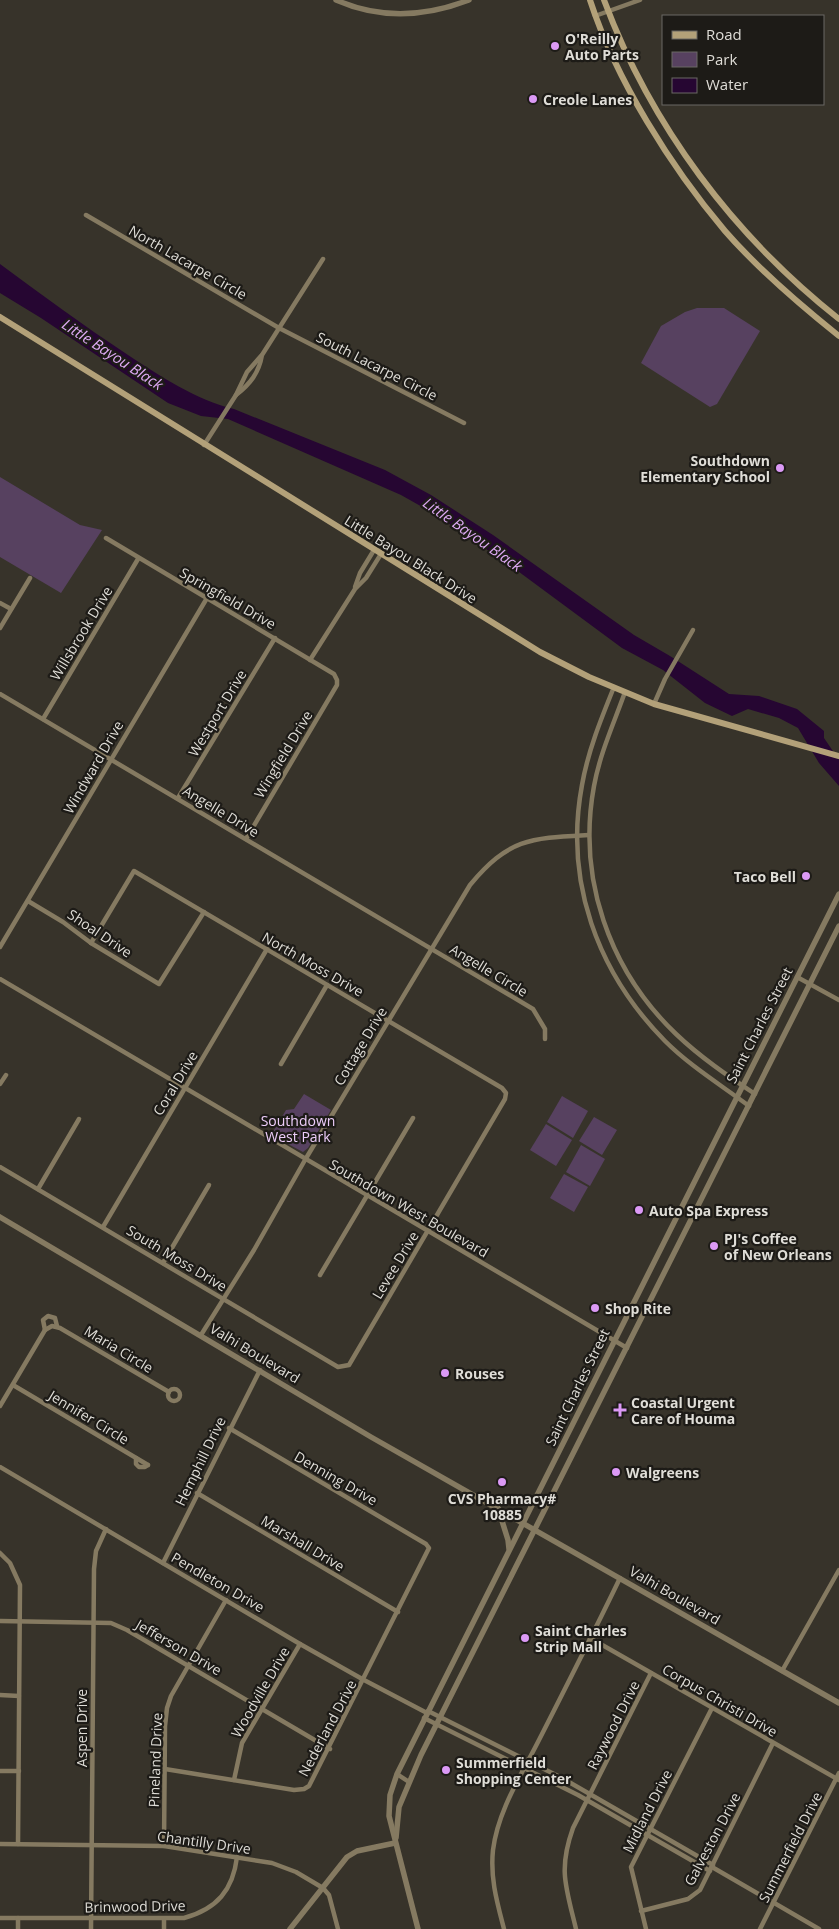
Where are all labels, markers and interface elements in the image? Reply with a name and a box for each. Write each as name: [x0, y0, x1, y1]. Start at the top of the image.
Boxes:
legend: [662, 15, 824, 105]
text: Road: [706, 24, 742, 44]
place label: O'Reilly Auto Parts: [565, 29, 639, 64]
marker: O'Reilly Auto Parts: [549, 40, 561, 52]
text: Park: [706, 49, 737, 69]
text: Water: [706, 74, 748, 94]
place label: Creole Lanes: [543, 90, 632, 109]
marker: Creole Lanes: [527, 93, 539, 105]
street label: North Lacarpe Circle: [125, 220, 251, 304]
water label: Little Bayou Black: [59, 314, 168, 395]
street label: South Lacarpe Circle: [313, 327, 441, 405]
place label: Southdown Elementary School: [640, 451, 770, 486]
marker: Southdown Elementary School: [774, 462, 786, 474]
water label: Little Bayou Black: [419, 492, 527, 576]
street label: Little Bayou Black Drive: [341, 510, 481, 608]
street label: Springfield Drive: [177, 563, 280, 633]
street label: Willsbrook Drive: [45, 582, 117, 684]
street label: Westport Drive: [184, 666, 250, 760]
street label: Wingfield Drive: [249, 707, 317, 801]
street label: Windward Drive: [59, 717, 127, 817]
street label: Angelle Drive: [179, 781, 263, 841]
place label: Taco Bell: [734, 867, 796, 886]
marker: Taco Bell: [800, 870, 812, 882]
street label: Shoal Drive: [64, 904, 136, 962]
street label: North Moss Drive: [259, 927, 367, 1001]
street label: Angelle Circle: [447, 939, 532, 1001]
street label: Saint Charles Street: [721, 964, 797, 1086]
street label: Cottage Drive: [329, 1003, 391, 1089]
street label: Coral Drive: [148, 1047, 202, 1119]
park label: Southdown West Park: [261, 1111, 335, 1146]
street label: Southdown West Boulevard: [326, 1155, 492, 1261]
place label: Auto Spa Express: [649, 1201, 768, 1220]
marker: Auto Spa Express: [633, 1204, 645, 1216]
street label: South Moss Drive: [123, 1220, 231, 1296]
street label: Levee Drive: [367, 1228, 423, 1302]
place label: PJ's Coffee of New Orleans: [724, 1229, 832, 1264]
marker: PJ's Coffee of New Orleans: [708, 1240, 720, 1252]
place label: Shop Rite: [605, 1299, 671, 1318]
marker: Shop Rite: [589, 1302, 601, 1314]
street label: Valhi Boulevard: [206, 1319, 304, 1387]
street label: Maria Circle: [81, 1321, 157, 1377]
street label: Saint Charles Street: [540, 1325, 614, 1449]
place label: Rouses: [455, 1364, 504, 1383]
marker: Rouses: [439, 1367, 451, 1379]
street label: Jennifer Circle: [44, 1385, 133, 1449]
place label: Coastal Urgent Care of Houma: [631, 1393, 735, 1428]
marker: Coastal Urgent Care of Houma: [613, 1403, 627, 1417]
street label: Hemphill Drive: [170, 1413, 230, 1509]
street label: Denning Drive: [291, 1447, 381, 1509]
place label: Walgreens: [626, 1463, 699, 1482]
marker: Walgreens: [610, 1466, 622, 1478]
marker: CVS Pharmacy# 10885: [496, 1476, 508, 1488]
place label: CVS Pharmacy# 10885: [448, 1489, 556, 1524]
street label: Marshall Drive: [258, 1511, 348, 1575]
street label: Pendleton Drive: [168, 1548, 268, 1616]
street label: Valhi Boulevard: [626, 1561, 724, 1629]
street label: Jefferson Drive: [131, 1614, 226, 1679]
place label: Saint Charles Strip Mall: [535, 1621, 627, 1656]
marker: Saint Charles Strip Mall: [519, 1632, 531, 1644]
street label: Woodville Drive: [226, 1643, 294, 1741]
street label: Corpus Christi Drive: [659, 1659, 781, 1741]
street label: Nederland Drive: [294, 1676, 361, 1780]
street label: Raywood Drive: [582, 1677, 644, 1773]
street label: Aspen Drive: [72, 1689, 91, 1767]
street label: Pineland Drive: [144, 1712, 166, 1808]
place label: Summerfield Shopping Center: [456, 1753, 572, 1788]
marker: Summerfield Shopping Center: [440, 1764, 452, 1776]
street label: Midland Drive: [618, 1766, 676, 1856]
street label: Summerfield Drive: [754, 1788, 826, 1906]
street label: Galveston Drive: [679, 1789, 745, 1889]
street label: Chantilly Drive: [156, 1826, 252, 1858]
street label: Brinwood Drive: [84, 1896, 186, 1916]

